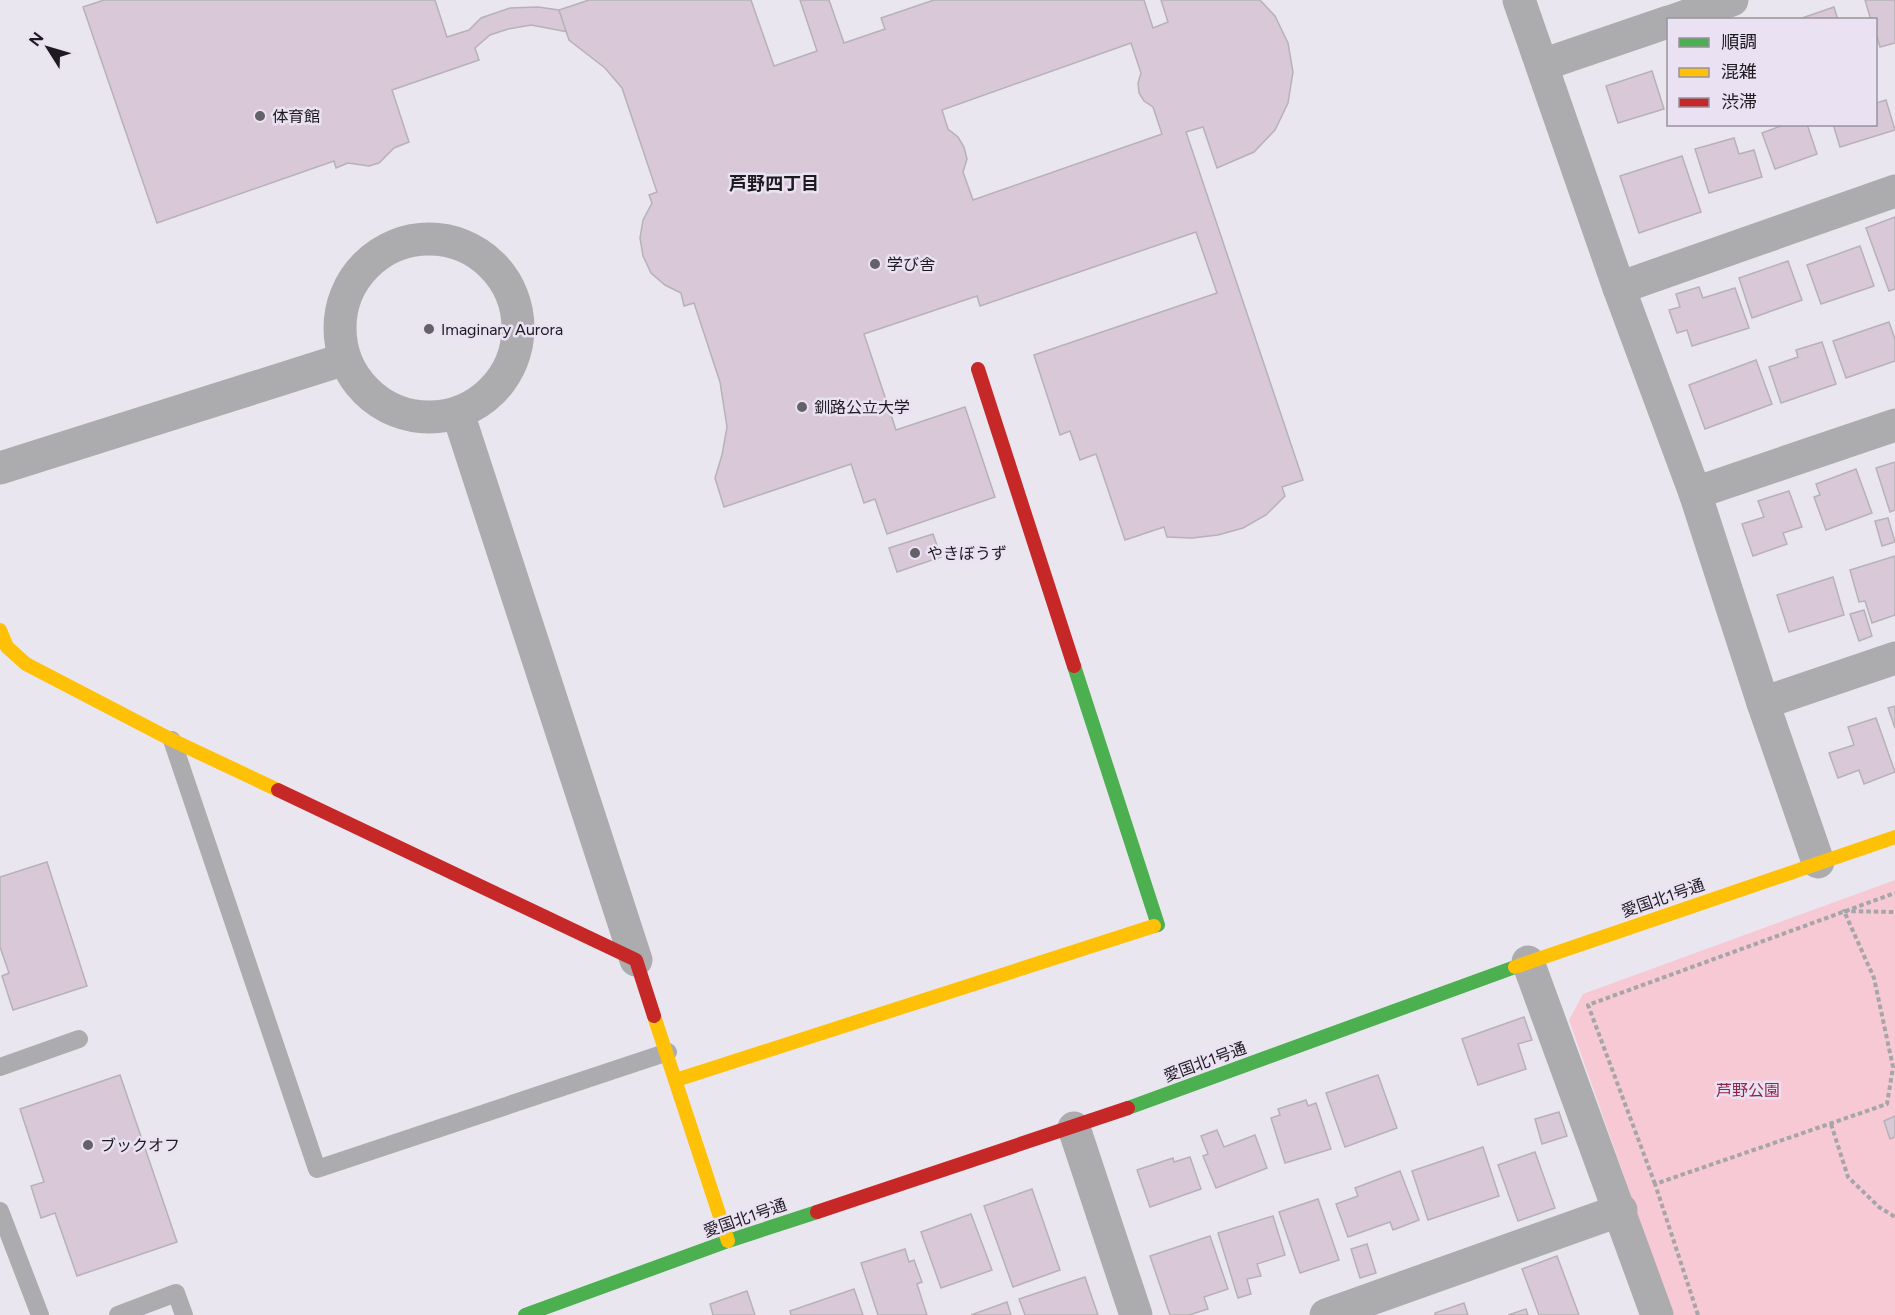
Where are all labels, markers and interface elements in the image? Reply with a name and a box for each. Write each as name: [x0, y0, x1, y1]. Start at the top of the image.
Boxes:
north arrow: [18, 18, 78, 78]
legend: [1667, 18, 1877, 126]
text: N: [25, 29, 48, 50]
text: 順調: [1721, 31, 1757, 53]
text: 混雑: [1721, 61, 1757, 83]
text: 渋滞: [1721, 91, 1757, 113]
place label: 体育館: [272, 107, 320, 126]
marker: 体育館: [253, 109, 267, 123]
district label: 芦野四丁目: [729, 173, 819, 195]
place label: 学び舎: [887, 255, 935, 274]
marker: 学び舎: [868, 257, 882, 271]
place label: Imaginary Aurora: [441, 320, 563, 339]
marker: Imaginary Aurora: [422, 322, 436, 336]
place label: 釧路公立大学: [814, 398, 910, 417]
marker: 釧路公立大学: [795, 400, 809, 414]
place label: やきぼうず: [927, 544, 1007, 563]
marker: やきぼうず: [908, 546, 922, 560]
street label: 愛国北1号通: [1619, 875, 1707, 921]
street label: 愛国北1号通: [1161, 1038, 1249, 1086]
park label: 芦野公園: [1716, 1081, 1780, 1100]
place label: ブックオフ: [100, 1136, 180, 1155]
marker: ブックオフ: [81, 1138, 95, 1152]
street label: 愛国北1号通: [701, 1195, 789, 1241]

